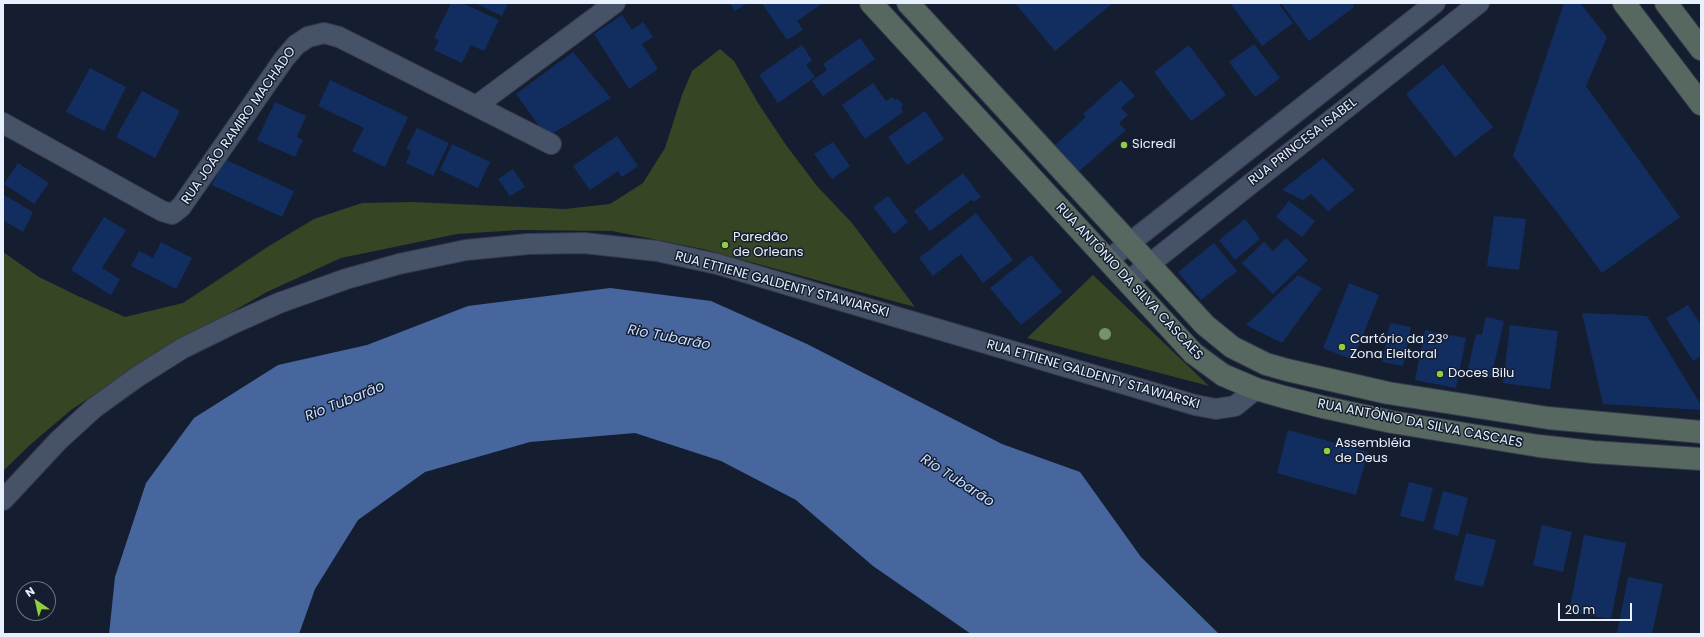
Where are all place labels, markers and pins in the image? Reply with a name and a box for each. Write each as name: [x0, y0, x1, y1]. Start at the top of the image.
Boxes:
place label: Sicredi: [1132, 137, 1176, 153]
marker: Sicredi: [1119, 140, 1129, 150]
place label: Paredão de Orleans: [733, 230, 804, 261]
marker: Paredão de Orleans: [720, 240, 730, 250]
place label: Cartório da 23° Zona Eleitoral: [1350, 332, 1448, 363]
marker: Cartório da 23° Zona Eleitoral: [1337, 342, 1347, 352]
place label: Doces Bilu: [1448, 366, 1514, 382]
marker: Doces Bilu: [1435, 369, 1445, 379]
place label: Assembléia de Deus: [1335, 436, 1411, 467]
marker: Assembléia de Deus: [1322, 446, 1332, 456]

